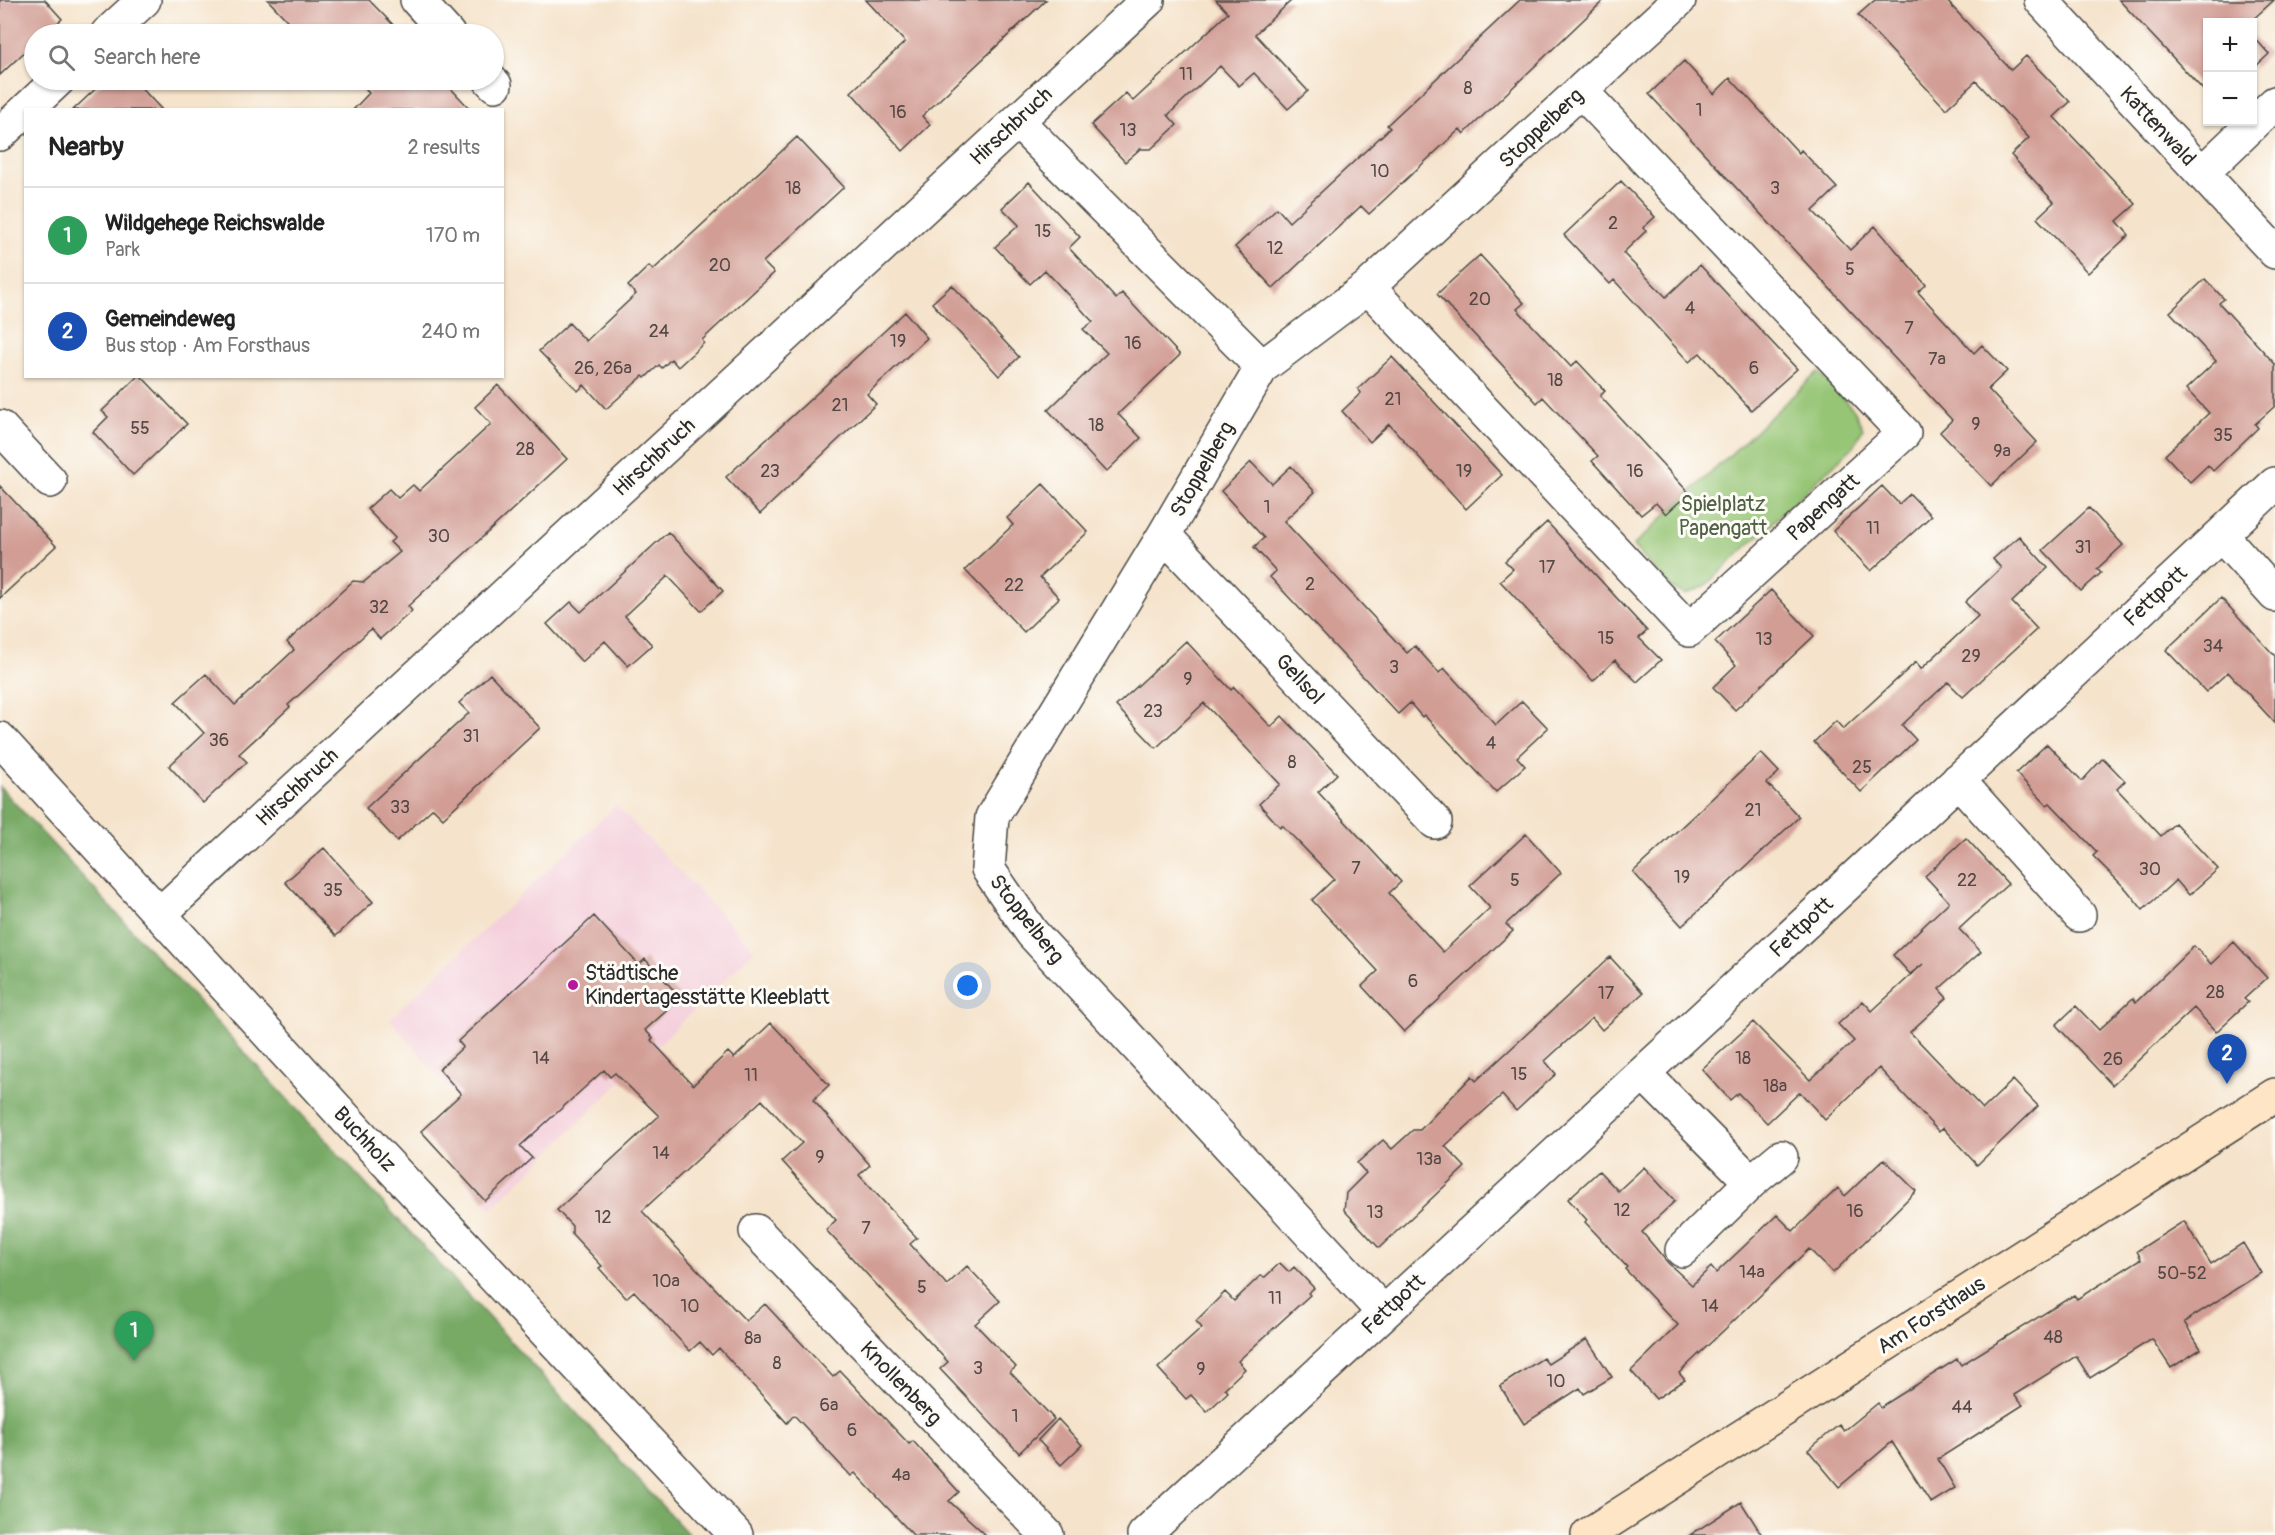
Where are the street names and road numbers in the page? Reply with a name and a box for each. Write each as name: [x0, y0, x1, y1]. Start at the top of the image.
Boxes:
street label: Hirschbruch: [964, 81, 1058, 171]
street label: Kattenwald: [2114, 81, 2202, 172]
street label: Stoppelberg: [1493, 82, 1589, 174]
street label: Hirschbruch: [607, 412, 701, 502]
street label: Stoppelberg: [1164, 417, 1241, 522]
street label: Papengatt: [1781, 467, 1866, 547]
street label: Fettpott: [2118, 560, 2193, 633]
street label: Gellsol: [1269, 648, 1330, 710]
street label: Hirschbruch: [250, 742, 344, 832]
street label: Stoppelberg: [983, 869, 1070, 969]
street label: Fettpott: [1764, 891, 1839, 964]
street label: Buchholz: [327, 1101, 402, 1178]
street label: Fettpott: [1356, 1268, 1431, 1341]
street label: Am Forsthaus: [1872, 1270, 1991, 1360]
street label: Knollenberg: [854, 1336, 947, 1431]

